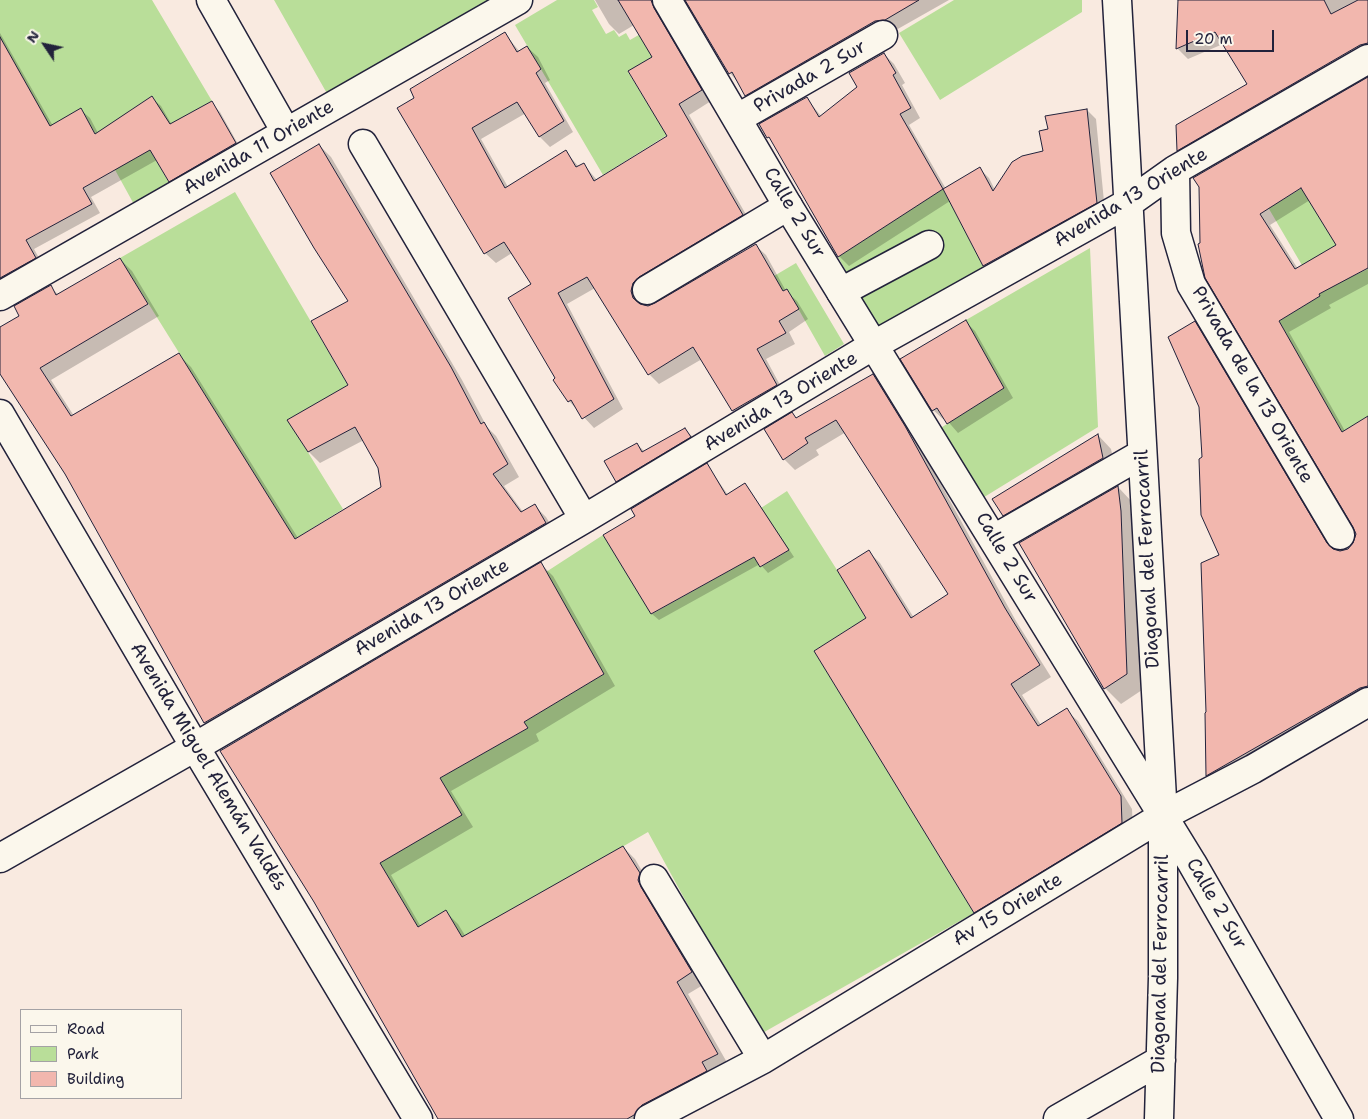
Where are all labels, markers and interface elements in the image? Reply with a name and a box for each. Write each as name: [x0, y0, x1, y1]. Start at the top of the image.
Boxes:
north arrow: [20, 20, 70, 70]
scale bar: [1188, 20, 1276, 52]
text: N: [22, 27, 43, 46]
text: 20 m: [1194, 29, 1233, 49]
street label: Privada 2 Sur: [750, 36, 870, 118]
street label: Avenida 11 Oriente: [180, 96, 338, 200]
street label: Avenida 13 Oriente: [1050, 143, 1212, 253]
street label: Calle 2 Sur: [758, 164, 830, 262]
street label: Privada de la 13 Oriente: [1186, 283, 1318, 487]
street label: Avenida 13 Oriente: [700, 347, 862, 457]
street label: Diagonal del Ferrocarril: [1131, 449, 1165, 669]
street label: Calle 2 Sur: [970, 509, 1042, 607]
street label: Avenida 13 Oriente: [350, 554, 514, 662]
street label: Avenida Miguel Alemán Valdés: [125, 639, 291, 895]
street label: Diagonal del Ferrocarril: [1148, 854, 1174, 1074]
street label: Calle 2 Sur: [1181, 854, 1251, 954]
street label: Av 15 Oriente: [949, 868, 1067, 952]
legend: [20, 1009, 182, 1099]
text: Road: [67, 1019, 105, 1039]
text: Park: [67, 1044, 99, 1064]
text: Building: [67, 1069, 124, 1089]

